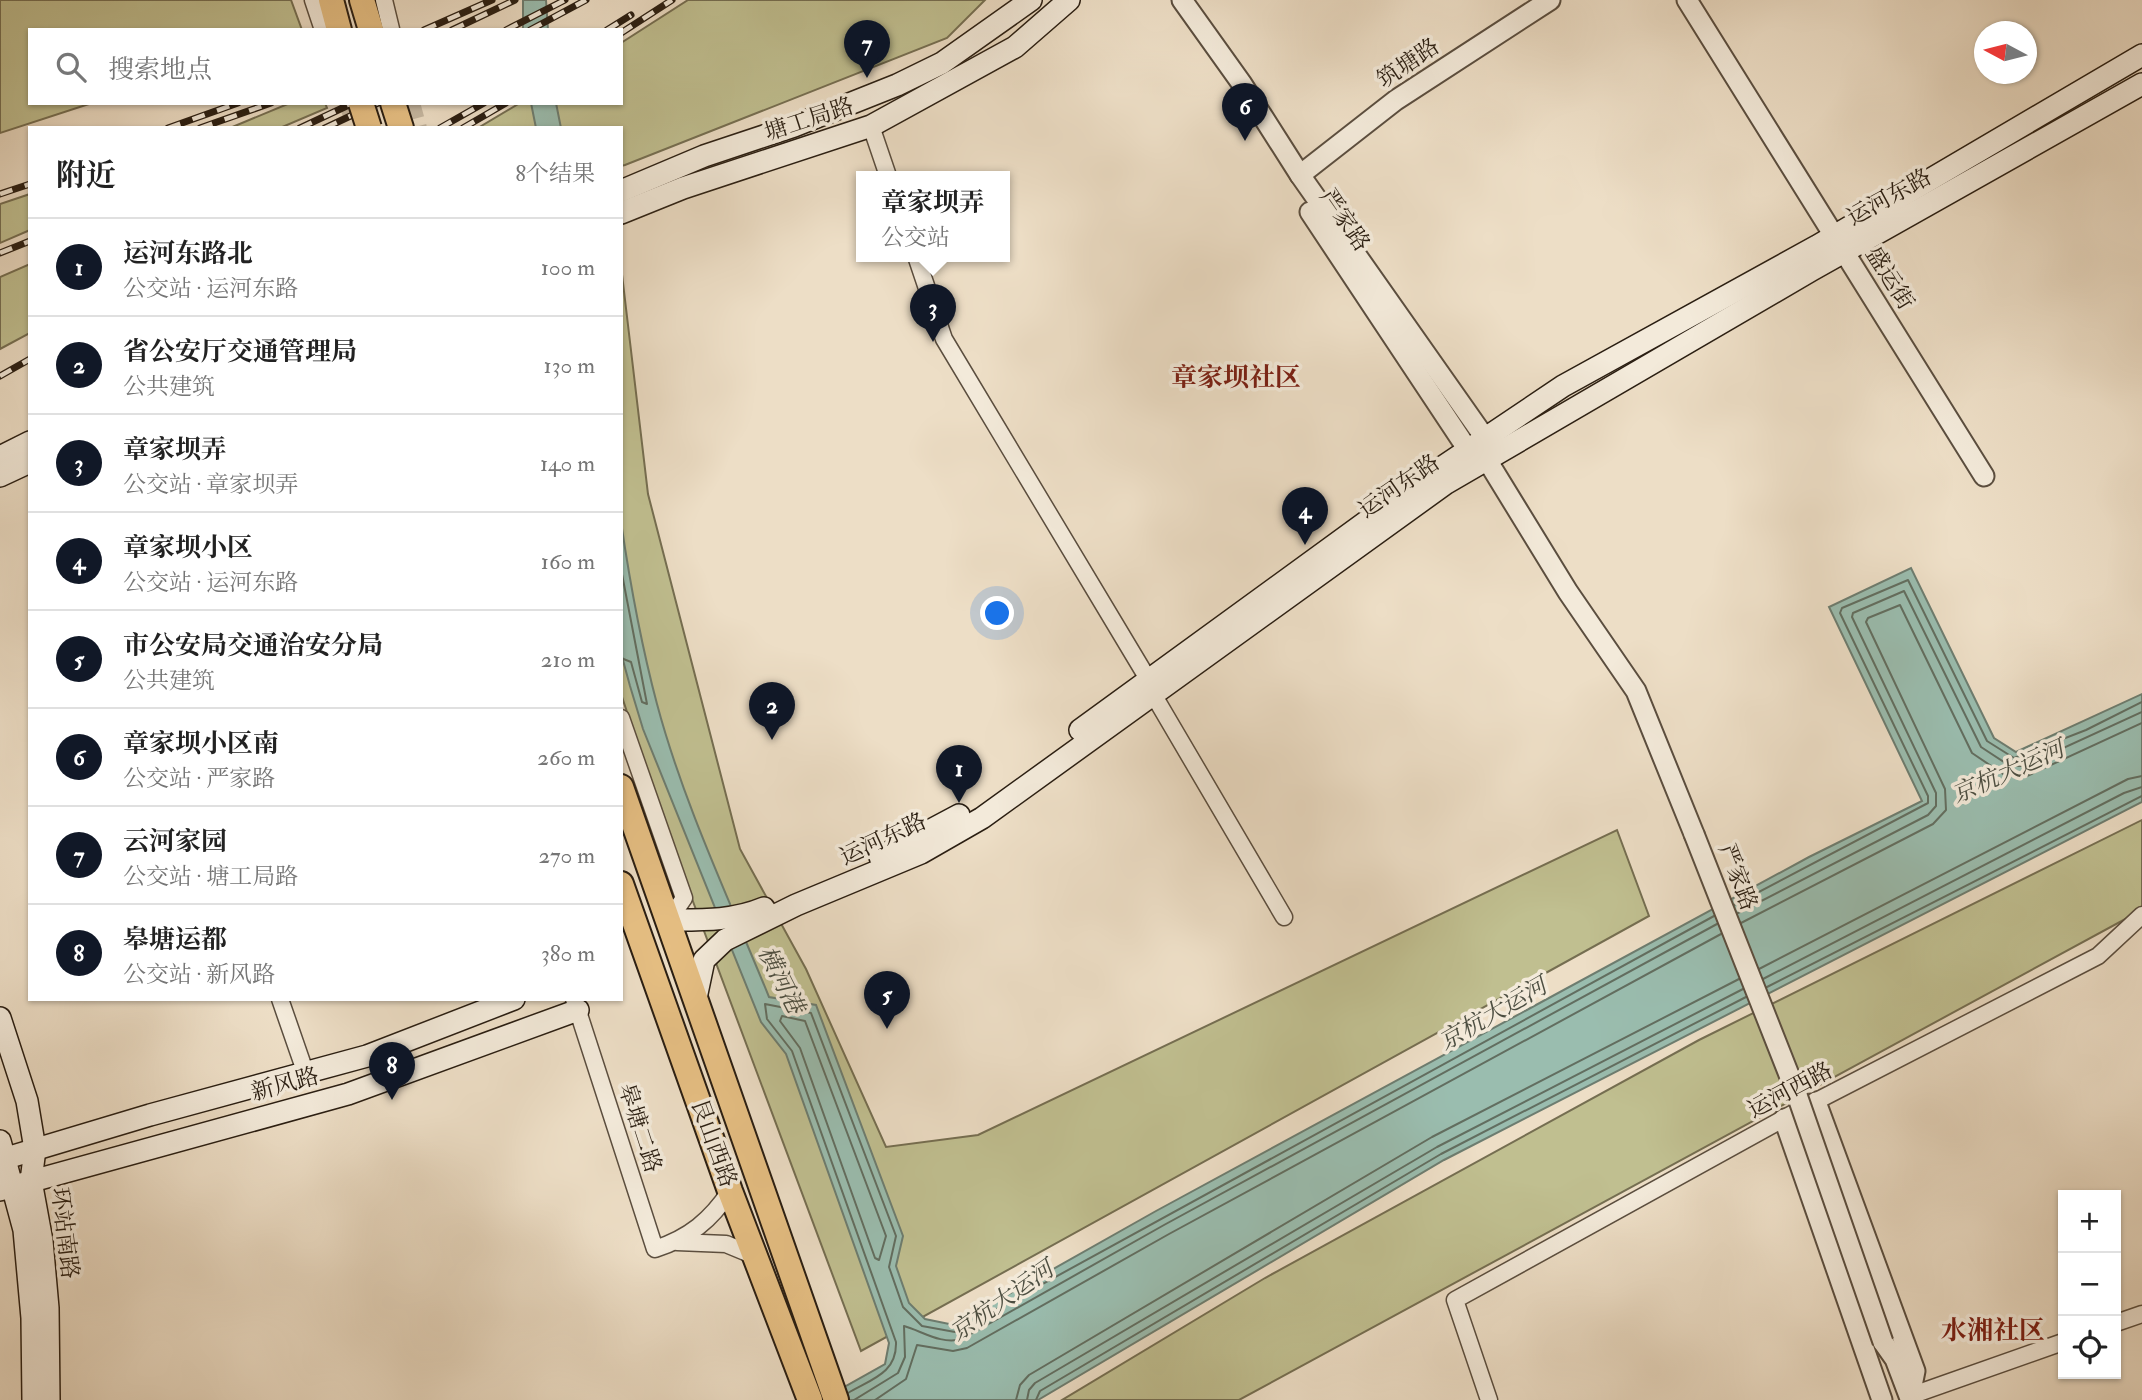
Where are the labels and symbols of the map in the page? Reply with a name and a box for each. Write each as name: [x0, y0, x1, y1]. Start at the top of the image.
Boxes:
pin: 7: [844, 20, 890, 78]
north arrow: [1974, 21, 2037, 84]
street label: 筑塘路: [1371, 32, 1445, 94]
pin: 6: [1222, 83, 1268, 141]
street label: 塘工局路: [761, 91, 857, 147]
street label: 运河东路: [1842, 162, 1936, 232]
street label: 严家路: [1314, 183, 1376, 257]
street label: 盛运街: [1859, 241, 1921, 315]
pin: 3: [910, 284, 956, 342]
district label: 章家坝社区: [1171, 362, 1301, 394]
street label: 运河东路: [1353, 448, 1445, 524]
pin: 4: [1282, 487, 1328, 545]
your location: [980, 596, 1014, 630]
pin: 2: [749, 682, 795, 740]
water label: 京杭大运河: [1947, 732, 2073, 811]
pin: 1: [936, 745, 982, 803]
street label: 运河东路: [835, 806, 931, 872]
street label: 严家路: [1712, 840, 1764, 914]
water label: 横河港: [751, 941, 813, 1022]
water label: 京杭大运河: [1433, 969, 1556, 1057]
pin: 5: [864, 971, 910, 1029]
pin: 8: [369, 1042, 415, 1100]
street label: 运河西路: [1743, 1056, 1837, 1124]
street label: 新风路: [248, 1061, 322, 1107]
street label: 皋塘二路: [612, 1080, 668, 1176]
street label: 艮山西路: [685, 1095, 743, 1191]
street label: 环站南路: [45, 1186, 85, 1280]
water label: 京杭大运河: [944, 1252, 1063, 1348]
district label: 水湘社区: [1941, 1315, 2045, 1347]

